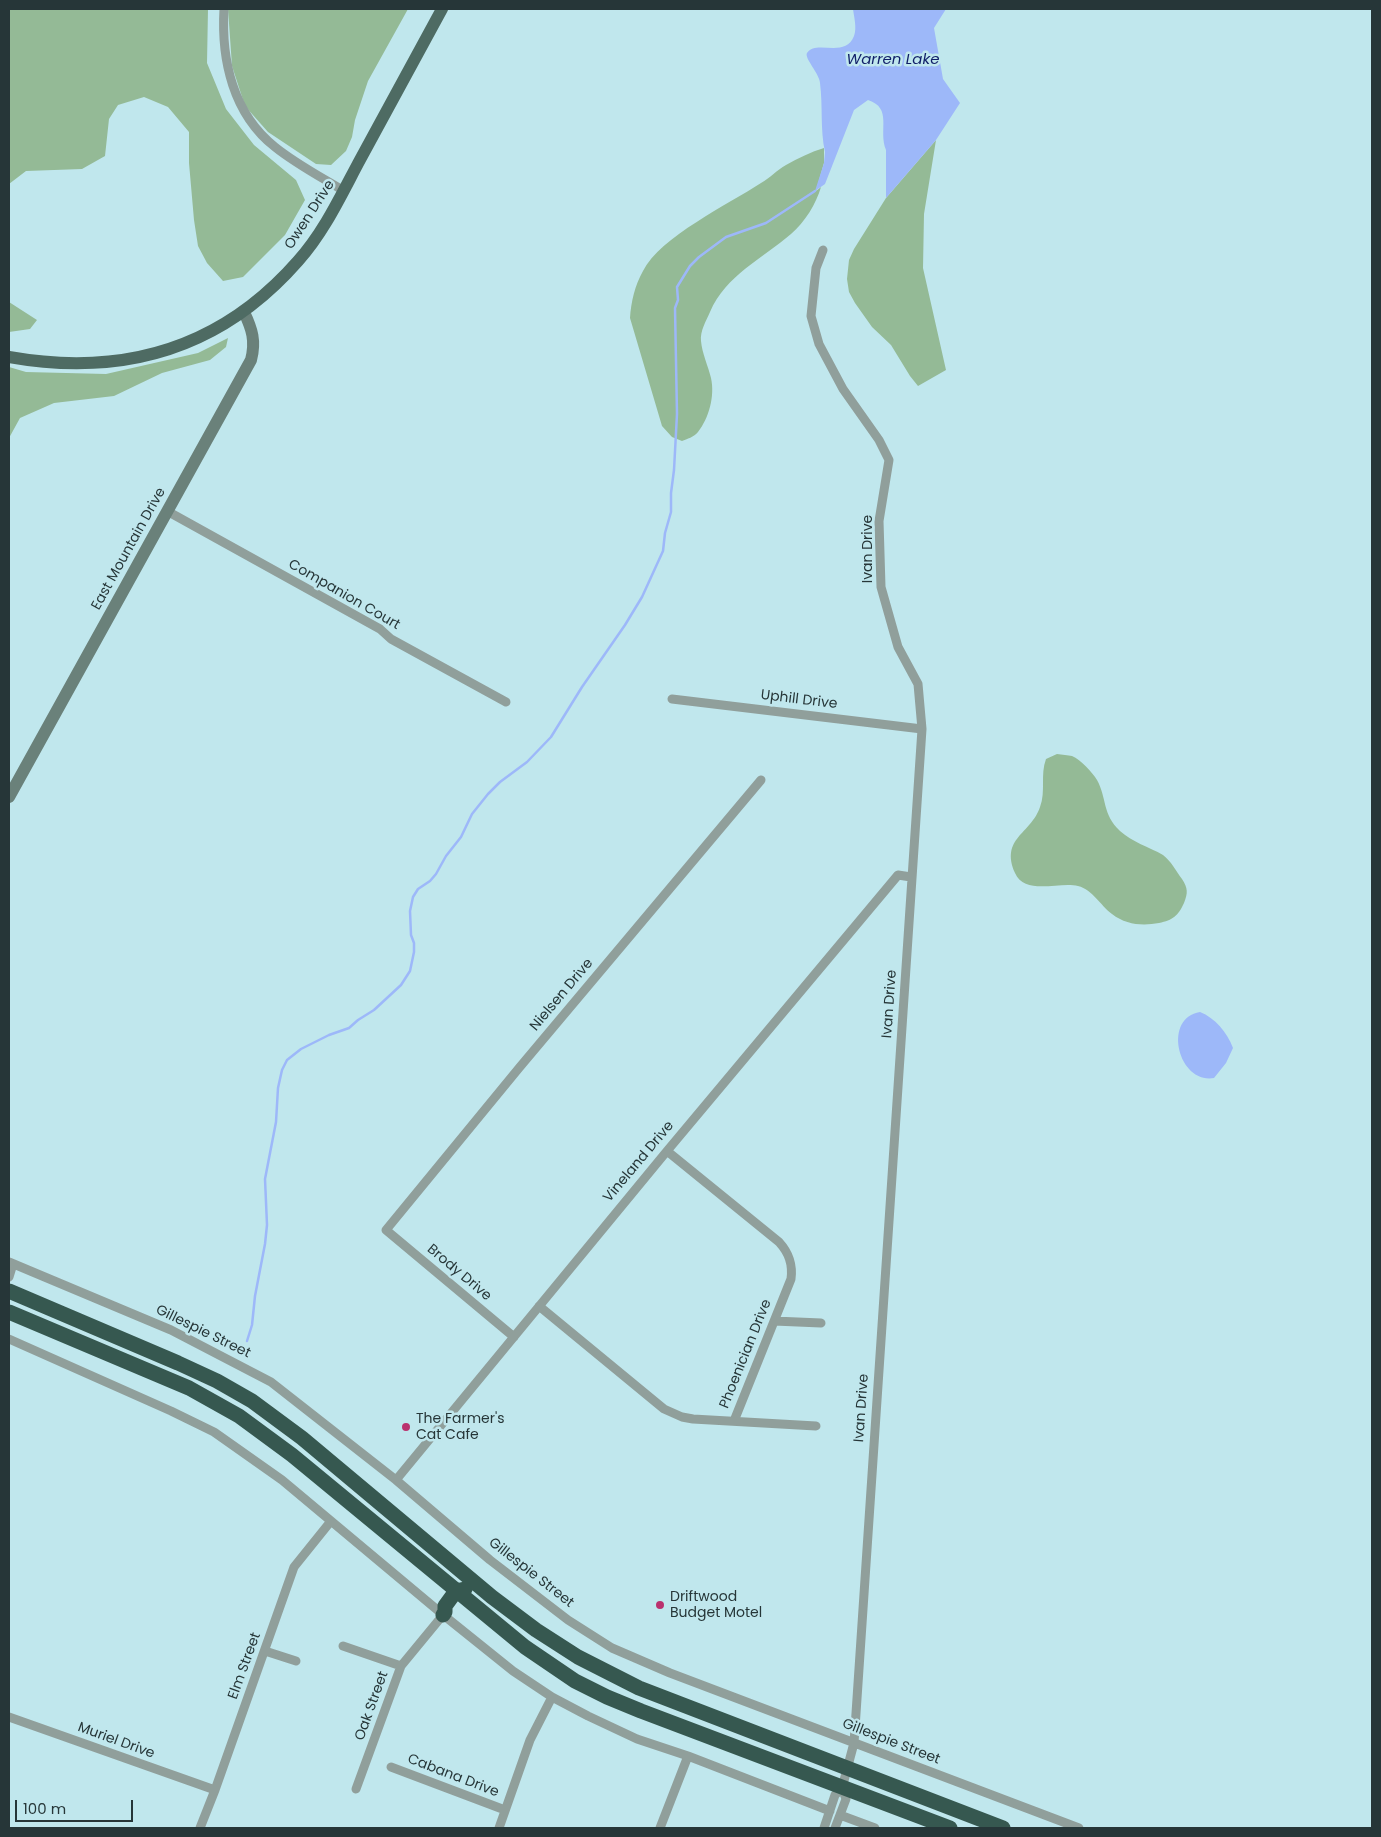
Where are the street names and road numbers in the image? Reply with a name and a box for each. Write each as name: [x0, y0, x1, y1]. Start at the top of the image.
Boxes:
street label: Owen Drive: [281, 177, 339, 253]
street label: East Mountain Drive: [88, 485, 170, 613]
street label: Ivan Drive: [860, 515, 876, 583]
street label: Companion Court: [285, 556, 403, 634]
street label: Uphill Drive: [760, 687, 838, 713]
street label: Nielsen Drive: [527, 955, 597, 1035]
street label: Ivan Drive: [879, 969, 901, 1039]
street label: Vineland Drive: [600, 1118, 678, 1206]
street label: Brody Drive: [423, 1241, 495, 1305]
street label: Phoenician Drive: [716, 1297, 776, 1411]
street label: Gillespie Street: [153, 1302, 253, 1362]
street label: Ivan Drive: [851, 1373, 873, 1443]
street label: Gillespie Street: [485, 1535, 577, 1611]
street label: Elm Street: [225, 1630, 265, 1702]
street label: Oak Street: [352, 1669, 392, 1743]
street label: Gillespie Street: [840, 1716, 942, 1768]
street label: Muriel Drive: [75, 1719, 157, 1763]
street label: Cabana Drive: [405, 1751, 501, 1801]

